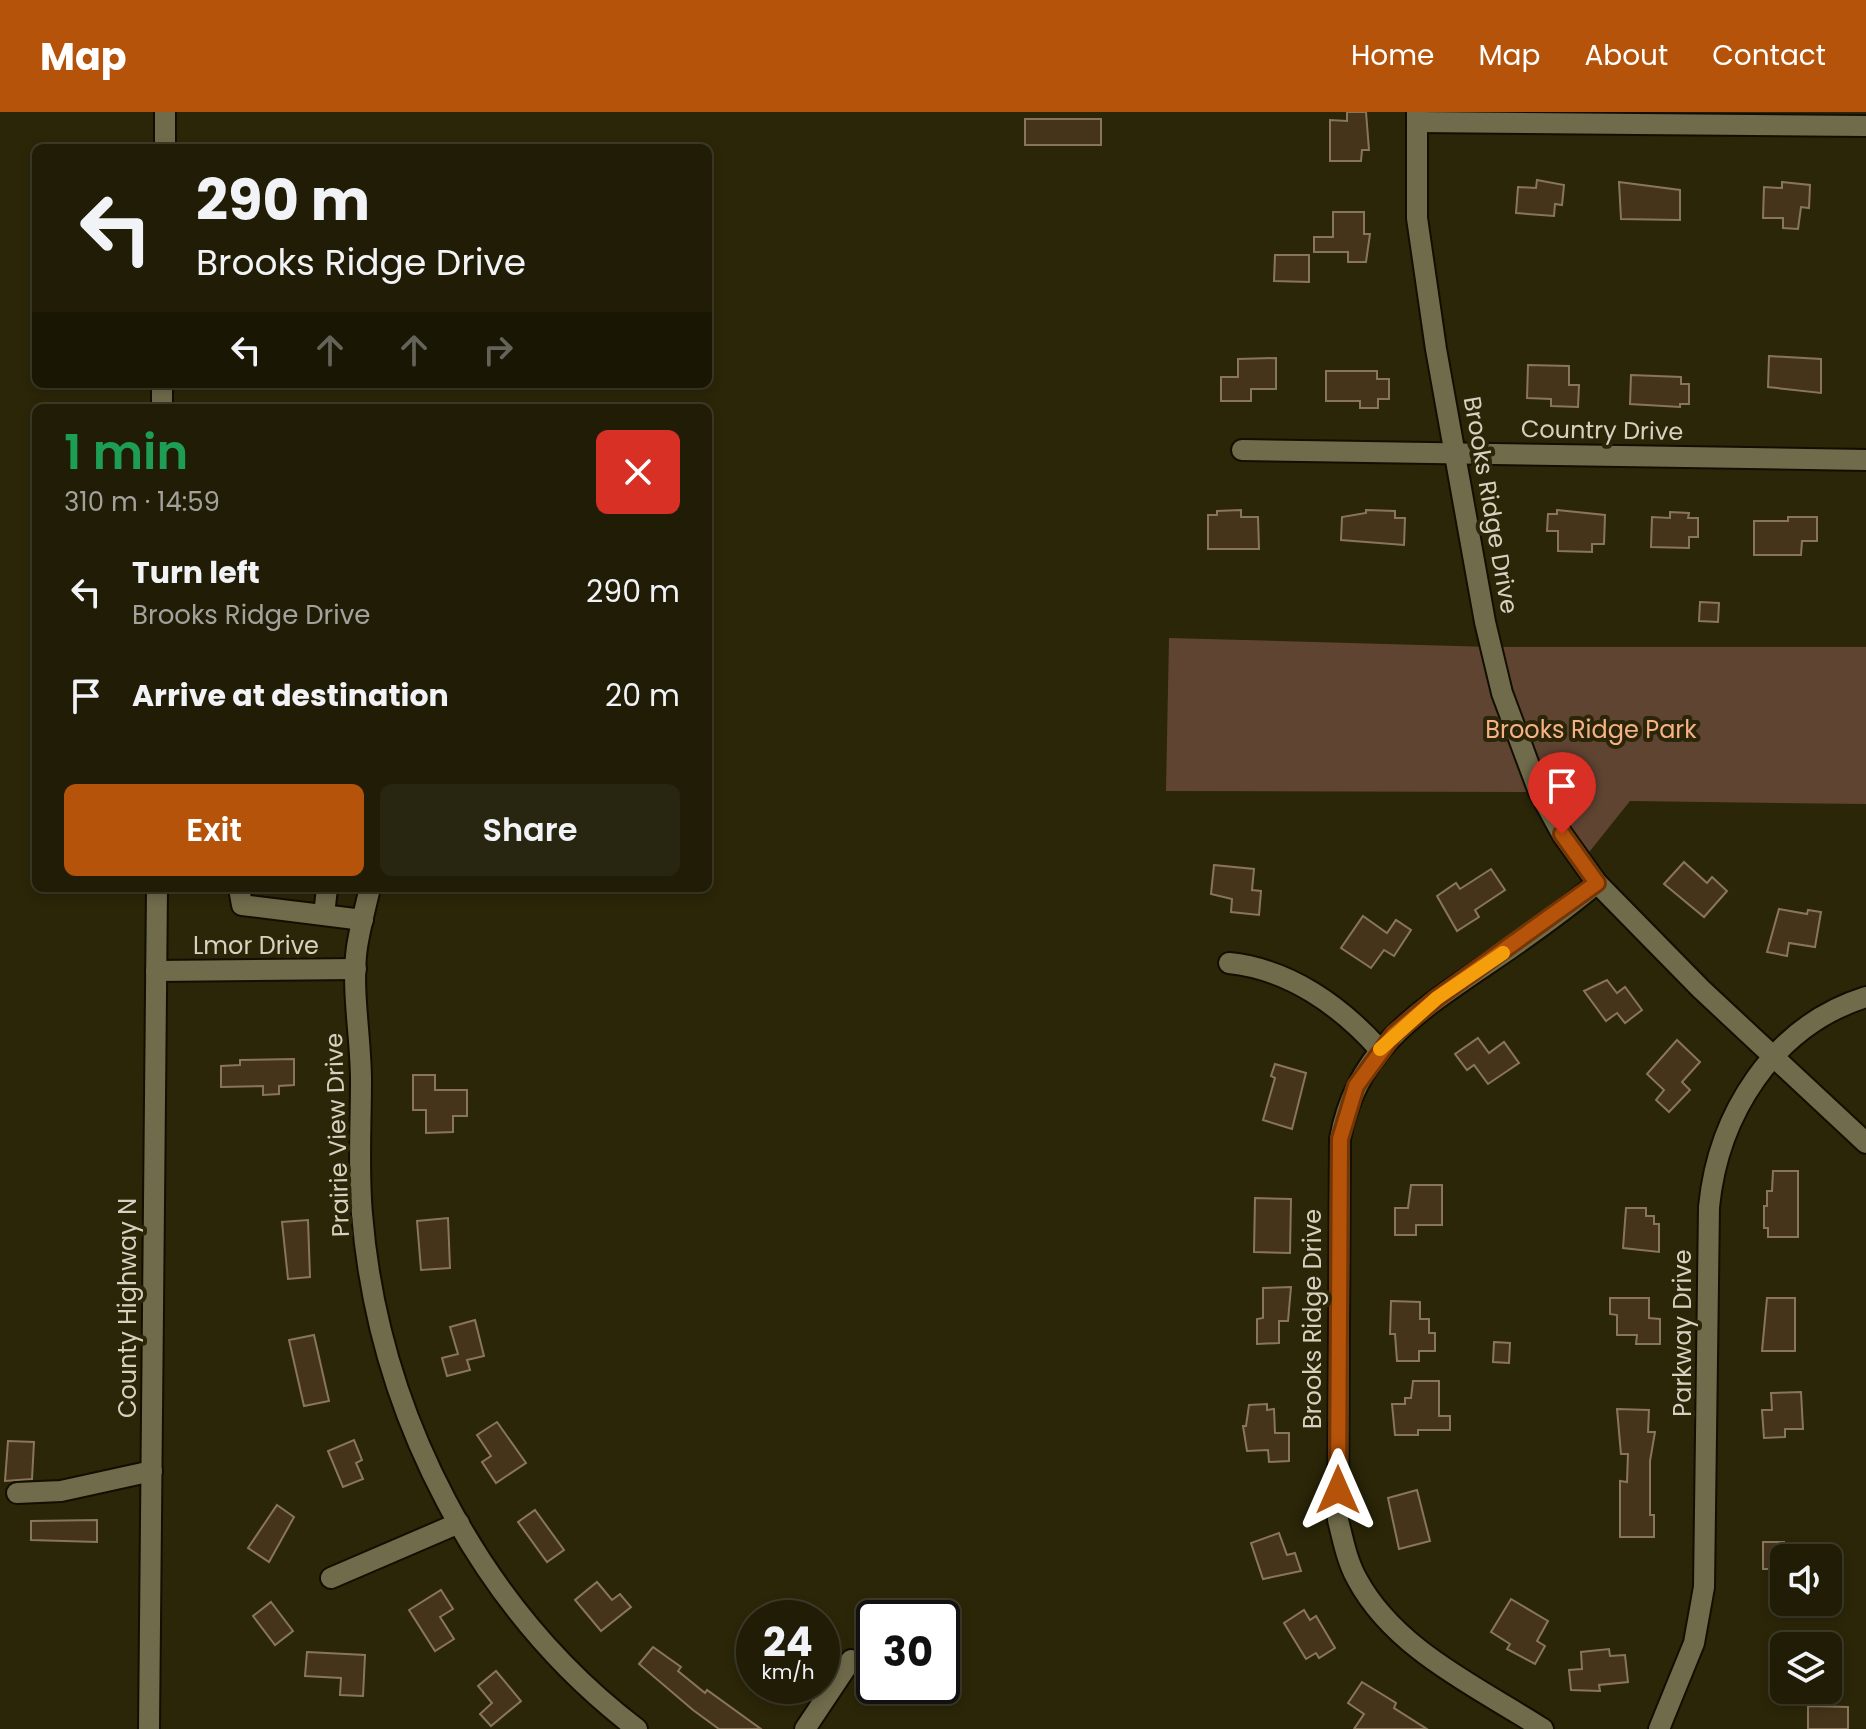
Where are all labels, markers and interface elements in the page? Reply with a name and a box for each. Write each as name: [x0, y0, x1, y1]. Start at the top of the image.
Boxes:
text: Map: [40, 30, 127, 83]
text: Home: [1351, 36, 1434, 75]
text: Map: [1478, 36, 1540, 75]
text: About: [1584, 36, 1668, 75]
text: Contact: [1712, 36, 1826, 75]
text: 290 m: [196, 161, 370, 240]
icon: left: [64, 176, 168, 280]
text: Brooks Ridge Drive: [196, 237, 526, 288]
icon: left: [224, 328, 268, 372]
icon: ahead: [308, 328, 352, 372]
icon: ahead: [392, 328, 436, 372]
icon: right: [476, 328, 520, 372]
street label: Brooks Ridge Drive: [1456, 394, 1526, 616]
street label: Country Drive: [1521, 412, 1683, 448]
text: 1 min: [64, 419, 188, 486]
button: close: [596, 430, 680, 514]
text: 310 m · 14:59: [64, 484, 220, 520]
text: Turn left: [132, 551, 260, 594]
icon: left: [64, 570, 108, 614]
text: 290 m: [586, 570, 680, 613]
text: Brooks Ridge Drive: [132, 597, 370, 633]
icon: arrive: [64, 674, 108, 718]
text: Arrive at destination: [132, 674, 449, 717]
text: 20 m: [605, 674, 680, 717]
park label: Brooks Ridge Park: [1485, 713, 1697, 746]
pin: [1528, 752, 1596, 834]
icon: arrive: [1540, 764, 1584, 808]
button: Exit: [64, 784, 364, 876]
button: Share: [380, 784, 680, 876]
street label: Lmor Drive: [193, 929, 319, 962]
street label: Prairie View Drive: [317, 1032, 357, 1238]
street label: County Highway N: [111, 1198, 144, 1418]
street label: Brooks Ridge Drive: [1296, 1209, 1329, 1429]
street label: Parkway Drive: [1666, 1249, 1699, 1417]
position arrow: [1296, 1448, 1380, 1532]
map controls: [1770, 1544, 1842, 1704]
button: sound: [1770, 1544, 1842, 1616]
speed limit sign: 30: [856, 1600, 960, 1704]
text: 24: [763, 1614, 813, 1670]
button: layers: [1770, 1632, 1842, 1704]
text: km/h: [761, 1658, 815, 1686]

